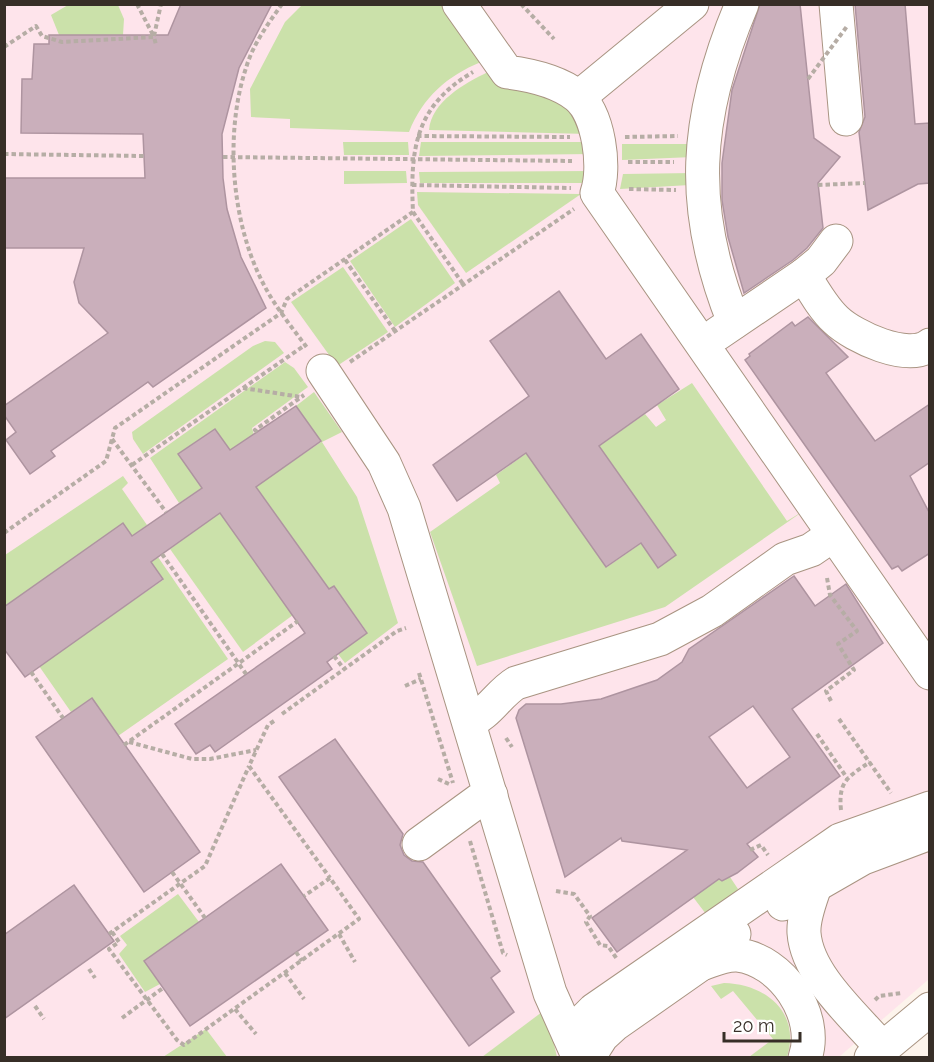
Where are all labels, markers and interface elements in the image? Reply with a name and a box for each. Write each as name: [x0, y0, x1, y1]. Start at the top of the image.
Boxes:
scale bar: [724, 1005, 800, 1043]
text: 20 m: [733, 1015, 775, 1036]

